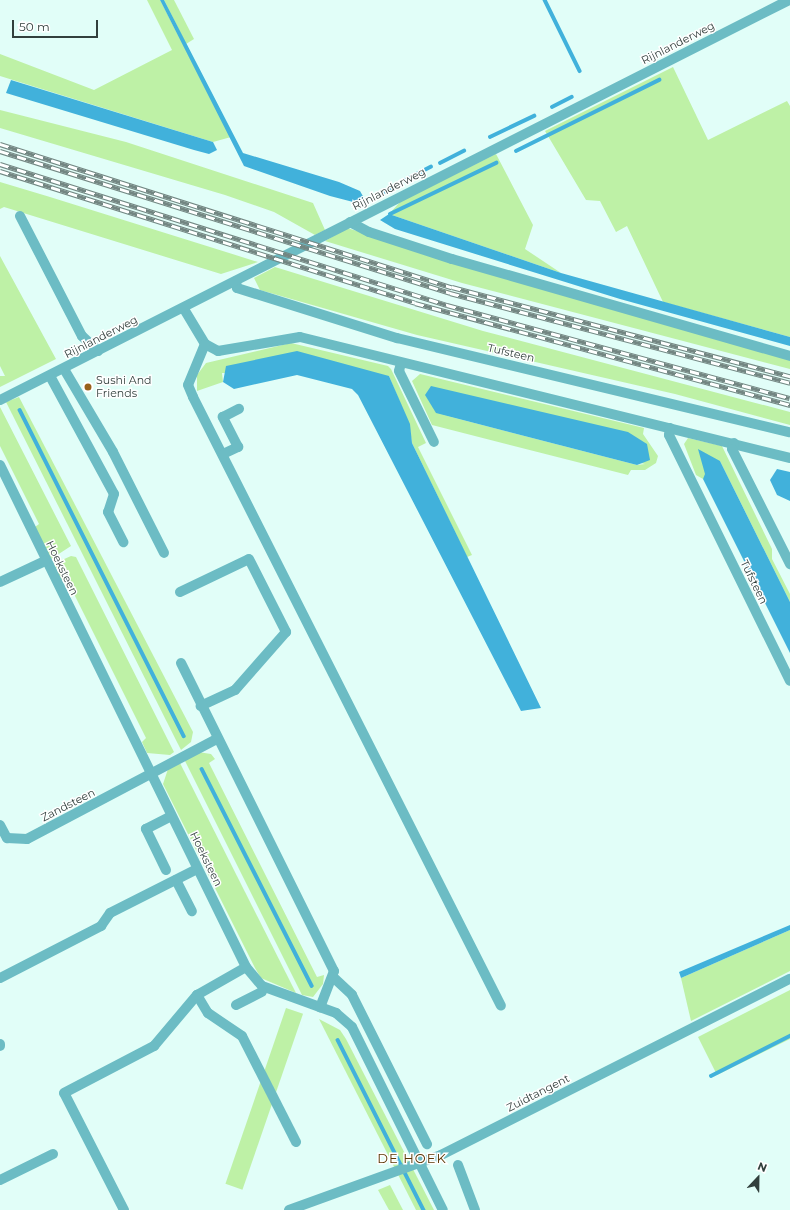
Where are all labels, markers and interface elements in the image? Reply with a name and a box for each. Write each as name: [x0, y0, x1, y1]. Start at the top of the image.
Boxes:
scale bar: [14, 12, 100, 38]
text: 50 m: [19, 19, 50, 34]
street label: Rijnlanderweg: [639, 19, 717, 67]
street label: Rijnlanderweg: [350, 165, 428, 213]
street label: Rijnlanderweg: [62, 313, 140, 361]
street label: Tufsteen: [486, 341, 536, 365]
place label: Sushi And Friends: [96, 374, 152, 400]
marker: Sushi And Friends: [83, 382, 93, 392]
street label: Hoeksteen: [43, 538, 81, 598]
street label: Tufsteen: [738, 558, 770, 606]
street label: Zandsteen: [39, 786, 97, 824]
street label: Hoeksteen: [187, 829, 225, 889]
street label: Zuidtangent: [504, 1071, 572, 1115]
district label: DE HOEK: [377, 1150, 447, 1166]
north arrow: [738, 1158, 778, 1198]
text: N: [756, 1159, 769, 1175]

